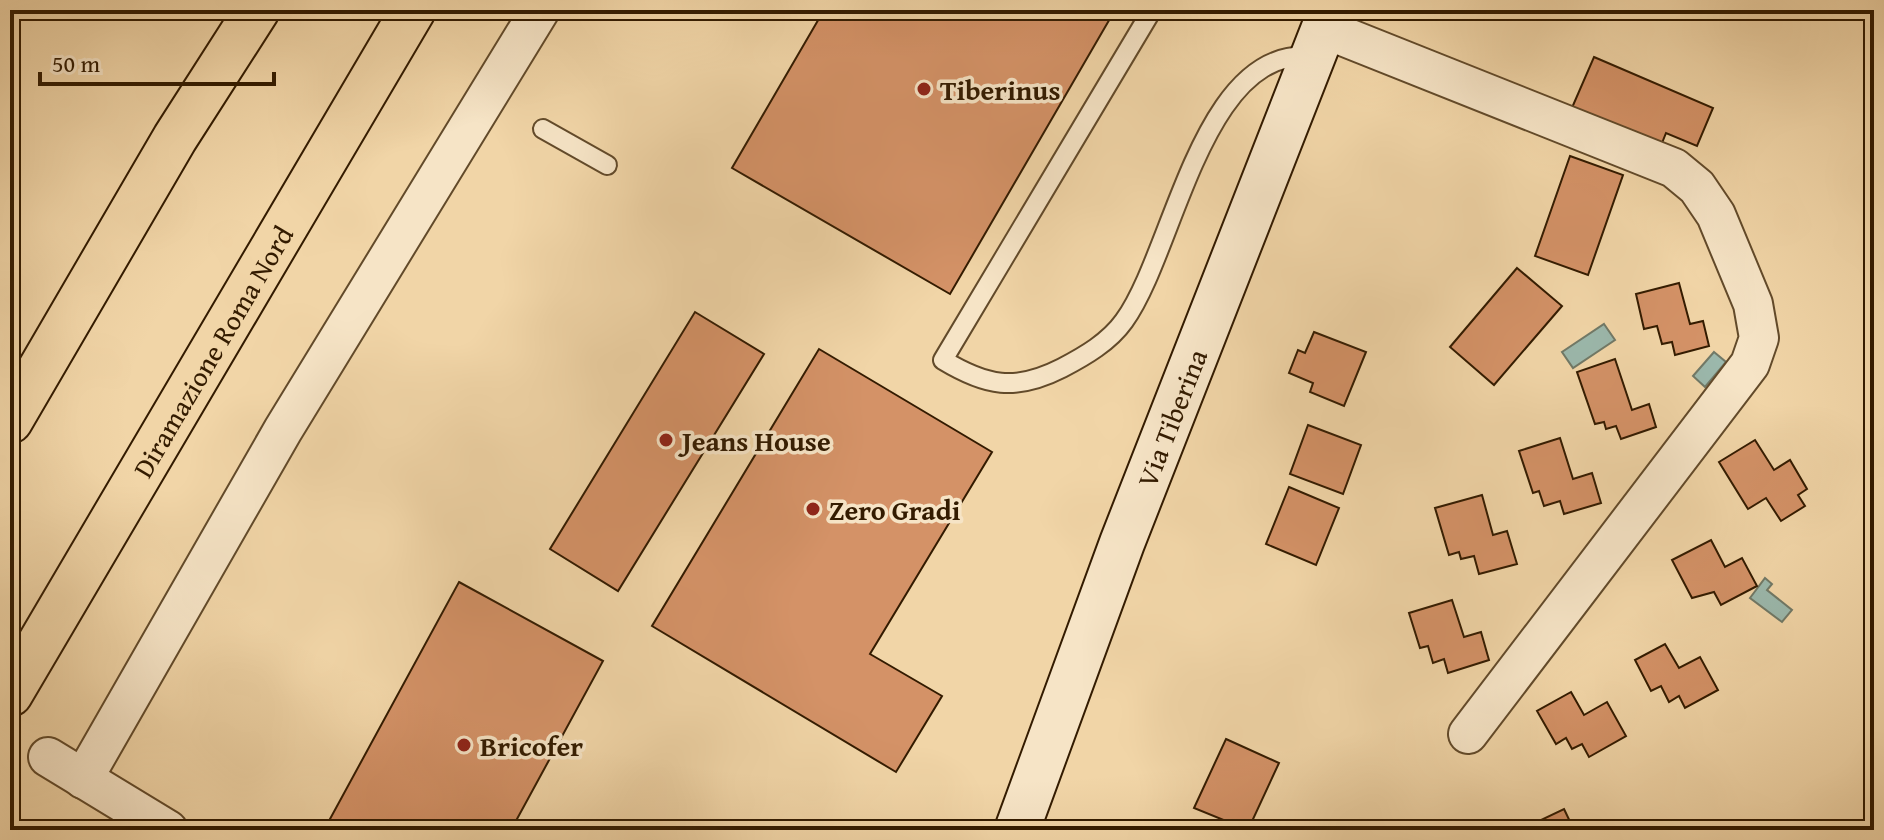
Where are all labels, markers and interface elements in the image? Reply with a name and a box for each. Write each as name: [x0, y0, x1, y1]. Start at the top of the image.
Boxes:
scale bar: [40, 36, 274, 86]
text: 50 m: [52, 46, 100, 81]
place label: Tiberinus: [940, 69, 1060, 110]
marker: Tiberinus: [915, 80, 933, 98]
street label: Diramazione Roma Nord: [122, 217, 302, 485]
street label: Via Tiberina: [1125, 342, 1217, 493]
place label: Jeans House: [678, 420, 831, 461]
marker: Jeans House: [657, 431, 675, 449]
place label: Zero Gradi: [829, 489, 961, 530]
marker: Zero Gradi: [804, 500, 822, 518]
place label: Bricofer: [480, 725, 583, 766]
marker: Bricofer: [455, 736, 473, 754]

